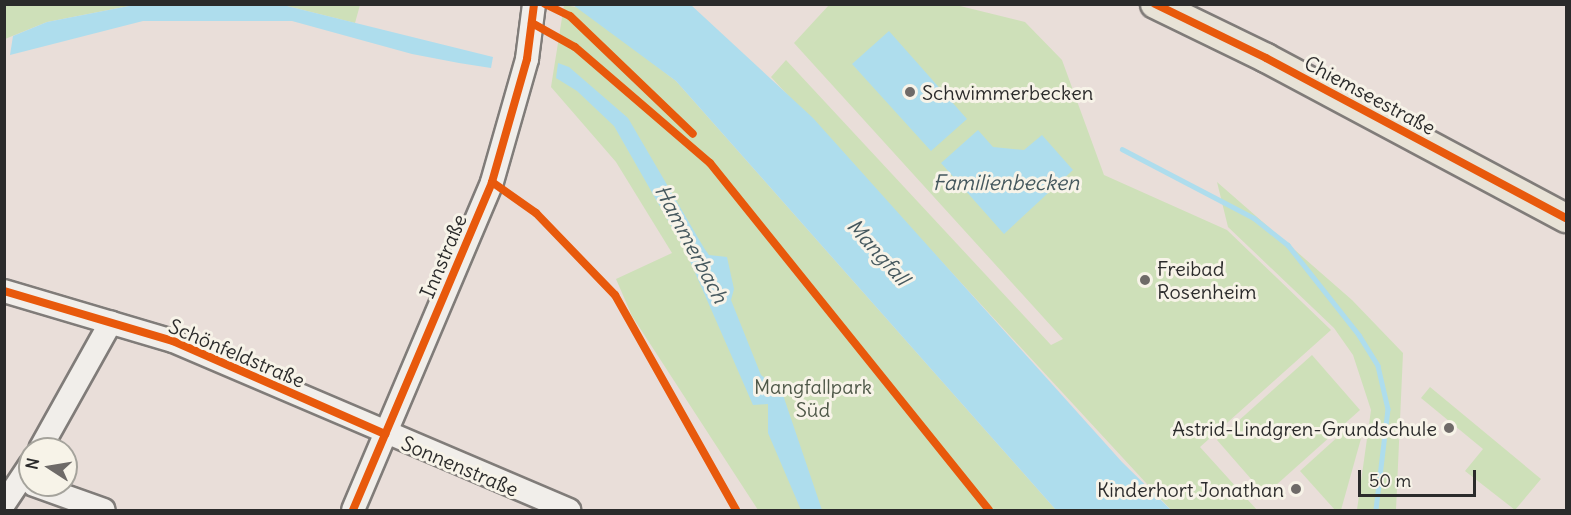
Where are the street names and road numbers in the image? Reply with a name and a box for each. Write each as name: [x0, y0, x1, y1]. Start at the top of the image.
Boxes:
street label: Chiemseestraße: [1300, 50, 1440, 140]
street label: Innstraße: [415, 211, 471, 301]
street label: Schönfeldstraße: [165, 314, 309, 392]
street label: Sonnenstraße: [398, 431, 522, 501]

